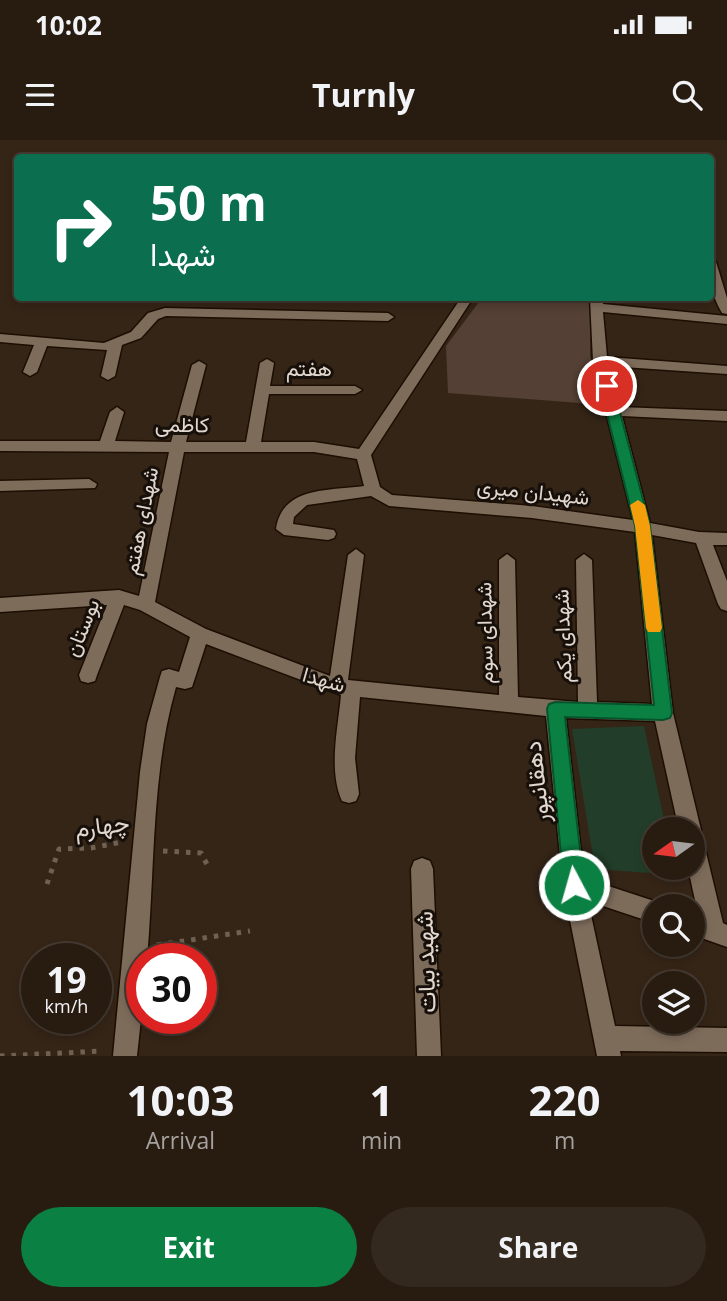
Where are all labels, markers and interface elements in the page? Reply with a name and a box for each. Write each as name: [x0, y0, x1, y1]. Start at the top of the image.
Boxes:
text: 10:02: [35, 7, 102, 43]
text: Turnly: [312, 73, 415, 116]
icon: menu: [21, 76, 59, 114]
icon: search: [668, 76, 706, 114]
text: 50 m: [150, 169, 267, 235]
icon: right: [35, 182, 126, 273]
text: شهدا: [150, 232, 216, 275]
street label: هفتم: [286, 354, 332, 383]
pin: [577, 356, 637, 416]
icon: arrive: [588, 367, 626, 405]
street label: کاظمی: [155, 410, 209, 438]
street label: شهدای هفتم: [116, 465, 165, 577]
street label: شهیدان میری: [476, 471, 591, 511]
street label: شهدای سوم: [469, 582, 500, 684]
street label: شهدای یکم: [546, 589, 579, 683]
street label: بوستان: [57, 595, 105, 661]
street label: شهدا: [300, 660, 349, 698]
street label: دهقانپور: [515, 739, 557, 826]
street label: چهارم: [73, 805, 131, 845]
north arrow: [642, 817, 705, 880]
map controls: [642, 817, 705, 1034]
position arrow: [537, 848, 611, 922]
button: search: [642, 894, 705, 957]
street label: شهید بیات: [406, 911, 443, 1013]
speed limit sign: 30: [126, 943, 217, 1034]
text: 19: [46, 956, 87, 1003]
button: layers: [642, 971, 705, 1034]
text: km/h: [45, 994, 88, 1018]
text: 10:03: [126, 1071, 234, 1128]
text: 1: [369, 1071, 394, 1128]
text: 220: [529, 1071, 601, 1128]
text: Arrival: [146, 1124, 215, 1156]
text: min: [361, 1124, 402, 1156]
text: m: [554, 1124, 575, 1156]
button: Exit: [21, 1207, 357, 1287]
button: Share: [371, 1207, 706, 1287]

